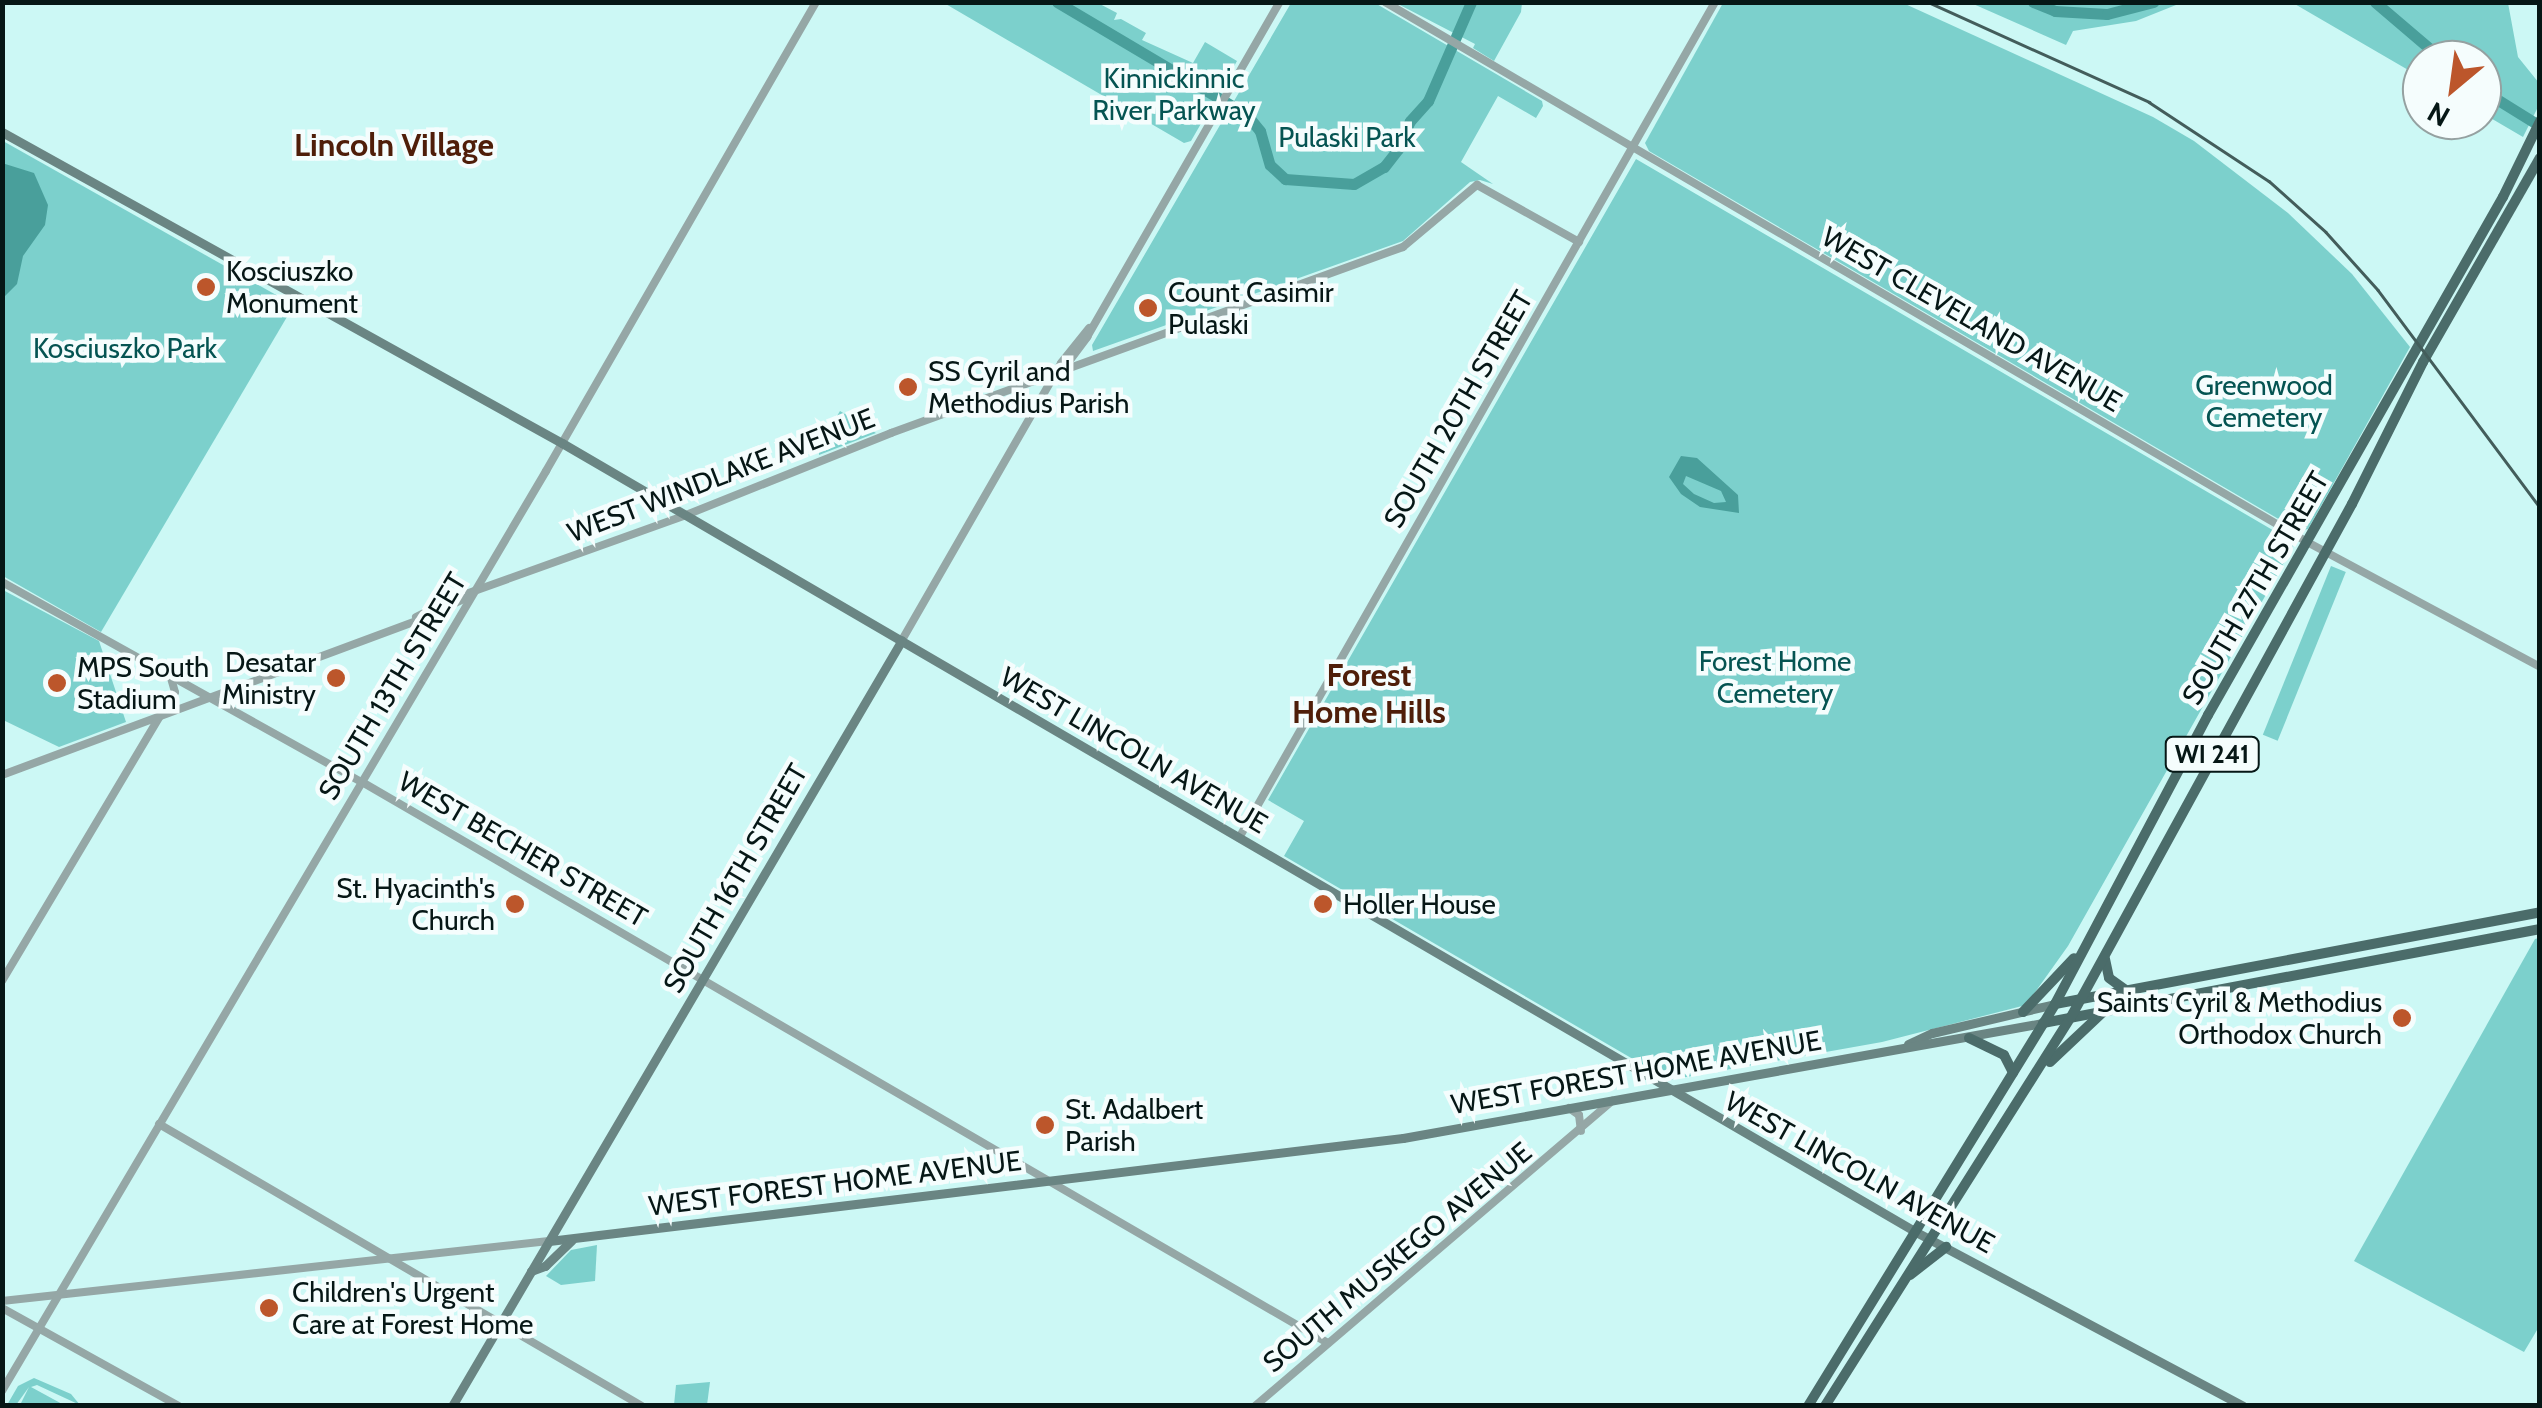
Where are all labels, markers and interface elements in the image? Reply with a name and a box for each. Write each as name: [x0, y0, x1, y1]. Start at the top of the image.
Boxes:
north arrow: [2402, 40, 2502, 140]
park label: Kinnickinnic River Parkway: [1092, 61, 1256, 127]
text: N: [2422, 95, 2455, 134]
park label: Pulaski Park: [1278, 120, 1416, 154]
district label: Lincoln Village: [294, 126, 494, 164]
street label: WEST CLEVELAND AVENUE: [1816, 219, 2128, 419]
place label: Kosciuszko Monument: [226, 254, 358, 320]
place label: Count Casimir Pulaski: [1168, 275, 1334, 341]
marker: Kosciuszko Monument: [195, 276, 217, 298]
street label: SOUTH 20TH STREET: [1376, 285, 1540, 533]
marker: Count Casimir Pulaski: [1137, 297, 1159, 319]
park label: Kosciuszko Park: [33, 331, 217, 365]
place label: SS Cyril and Methodius Parish: [928, 354, 1129, 420]
park label: Greenwood Cemetery: [2195, 368, 2333, 434]
marker: SS Cyril and Methodius Parish: [897, 376, 919, 398]
street label: WEST WINDLAKE AVENUE: [563, 401, 879, 549]
street label: SOUTH 27TH STREET: [2175, 465, 2335, 711]
street label: SOUTH 13TH STREET: [311, 567, 473, 805]
park label: Forest Home Cemetery: [1699, 644, 1851, 710]
place label: Desatar Ministry: [222, 645, 316, 711]
place label: MPS South Stadium: [77, 650, 209, 716]
district label: Forest Home Hills: [1292, 657, 1446, 732]
street label: WEST LINCOLN AVENUE: [994, 660, 1274, 840]
marker: Desatar Ministry: [325, 667, 347, 689]
marker: MPS South Stadium: [46, 672, 68, 694]
road number: WI 241: [2164, 734, 2260, 774]
street label: SOUTH 16TH STREET: [656, 758, 814, 998]
street label: WEST BECHER STREET: [393, 764, 653, 934]
place label: St. Hyacinth's Church: [336, 871, 495, 937]
place label: Holler House: [1343, 887, 1496, 921]
marker: St. Hyacinth's Church: [504, 893, 526, 915]
marker: Holler House: [1312, 893, 1334, 915]
place label: Saints Cyril & Methodius Orthodox Church: [2097, 985, 2382, 1051]
marker: Saints Cyril & Methodius Orthodox Church: [2391, 1007, 2413, 1029]
street label: WEST FOREST HOME AVENUE: [1448, 1023, 1824, 1121]
street label: WEST LINCOLN AVENUE: [1719, 1084, 2001, 1260]
place label: St. Adalbert Parish: [1065, 1092, 1203, 1158]
marker: St. Adalbert Parish: [1034, 1114, 1056, 1136]
street label: SOUTH MUSKEGO AVENUE: [1256, 1135, 1538, 1379]
street label: WEST FOREST HOME AVENUE: [647, 1143, 1023, 1223]
place label: Children's Urgent Care at Forest Home: [292, 1275, 533, 1341]
marker: Children's Urgent Care at Forest Home: [256, 1295, 282, 1321]

